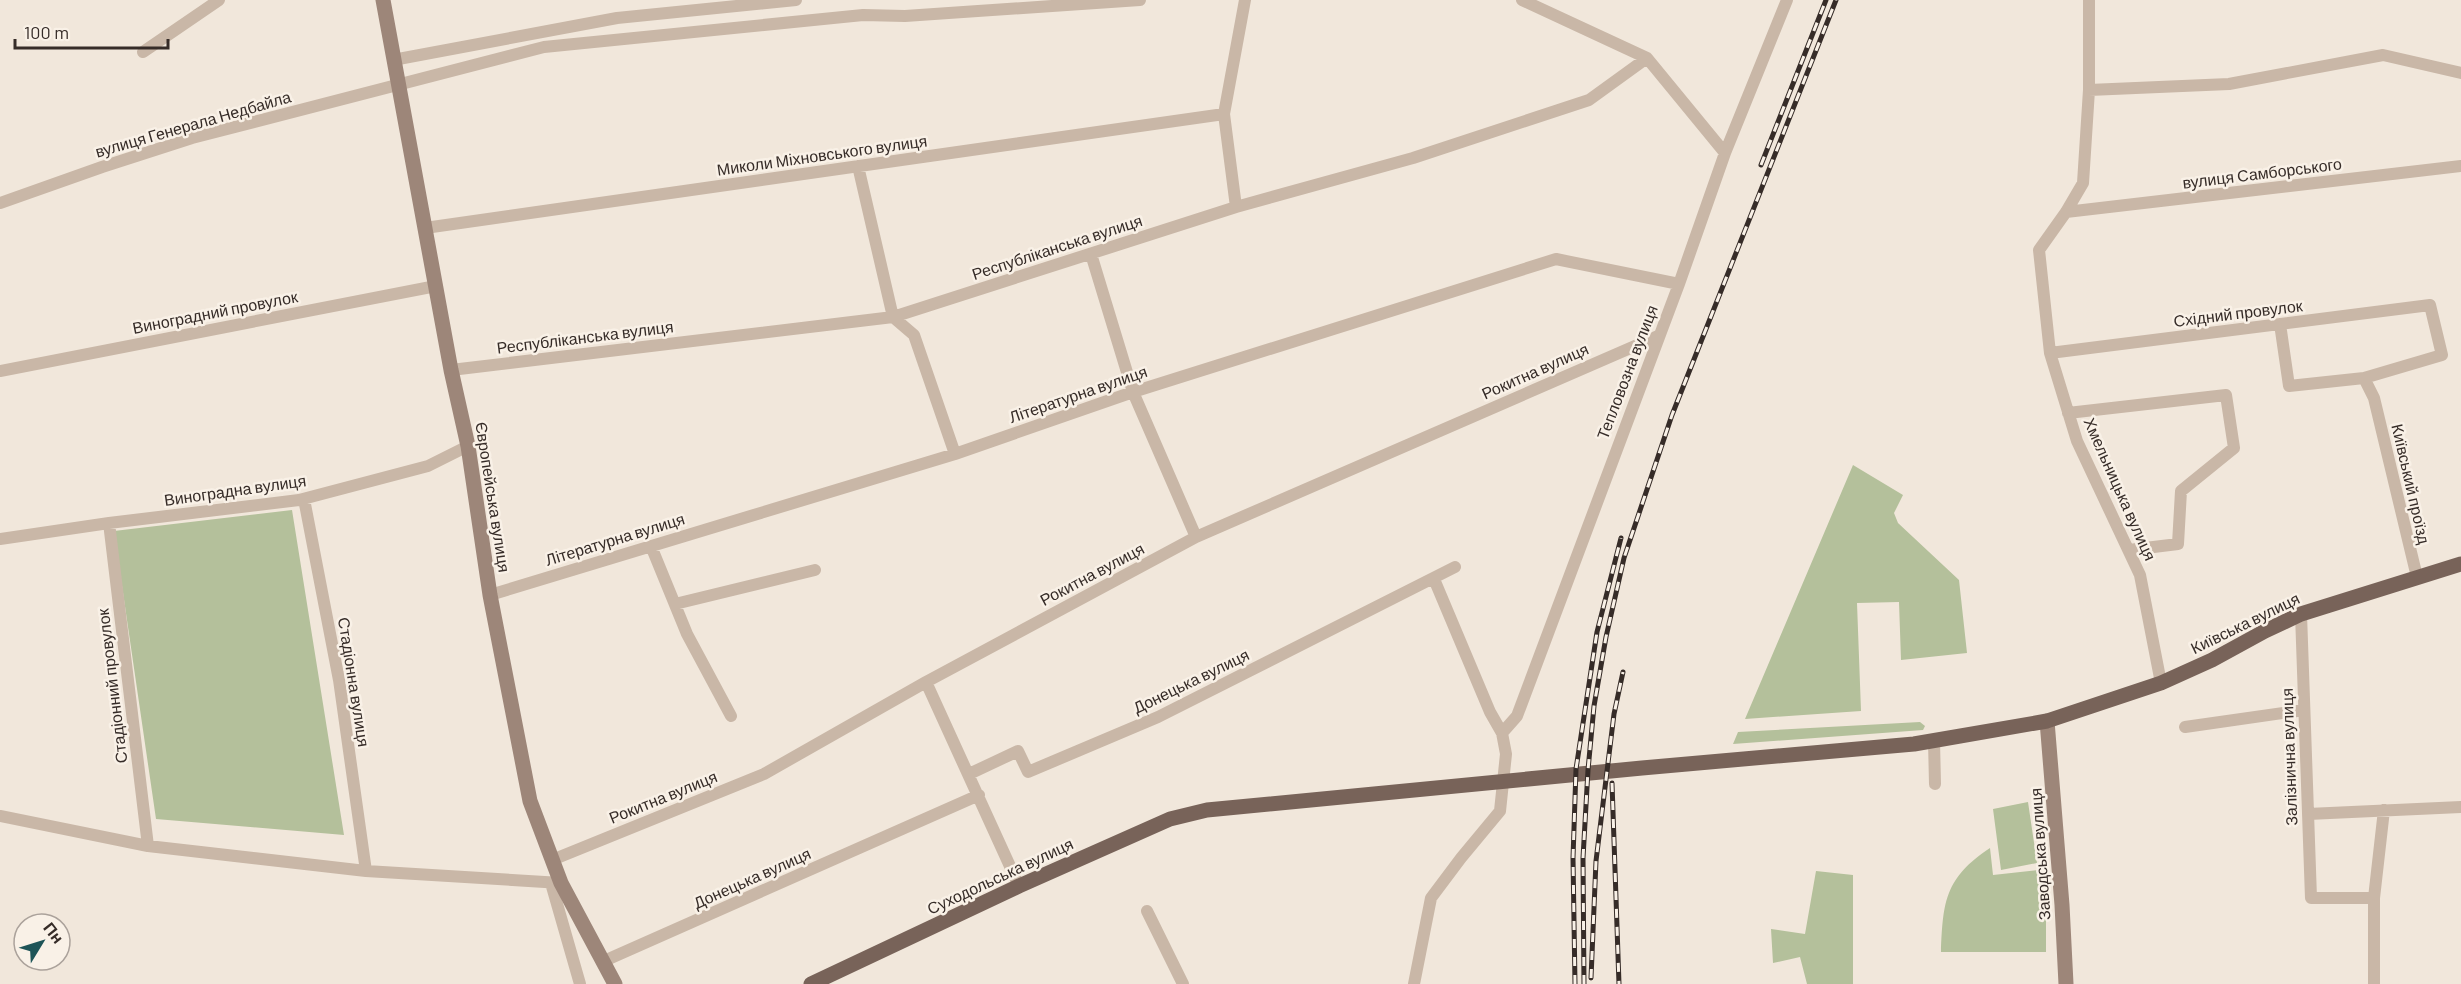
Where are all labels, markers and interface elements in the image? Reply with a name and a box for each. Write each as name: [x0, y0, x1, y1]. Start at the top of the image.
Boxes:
scale bar: [15, 12, 168, 50]
text: 100 m: [24, 21, 69, 43]
street label: вулиця Генерала Недбайла: [93, 86, 293, 161]
street label: Миколи Міхновського вулиця: [715, 130, 928, 179]
street label: вулиця Самборського: [2181, 153, 2343, 192]
street label: Республіканська вулиця: [969, 210, 1144, 283]
street label: Виноградний провулок: [131, 286, 300, 337]
street label: Східний провулок: [2172, 295, 2305, 330]
street label: Тепловозна вулиця: [1592, 302, 1661, 442]
street label: Республіканська вулиця: [496, 316, 674, 357]
street label: Рокитна вулиця: [1478, 338, 1591, 403]
street label: Літературна вулиця: [1006, 361, 1149, 426]
street label: Хмельницька вулиця: [2080, 414, 2161, 563]
street label: Європейська вулиця: [472, 420, 515, 573]
street label: Київський проїзд: [2388, 422, 2435, 546]
street label: Виноградна вулиця: [163, 470, 307, 509]
street label: Літературна вулиця: [543, 508, 687, 569]
street label: Рокитна вулиця: [1037, 538, 1147, 609]
street label: Київська вулиця: [2187, 588, 2302, 657]
street label: Стадіонний провулок: [92, 607, 130, 765]
street label: Стадіонна вулиця: [335, 616, 374, 748]
street label: Донецька вулиця: [1130, 644, 1252, 717]
street label: Залізнична вулиця: [2277, 688, 2300, 826]
street label: Рокитна вулиця: [606, 766, 720, 827]
street label: Заводська вулиця: [2025, 787, 2054, 921]
street label: Суходольська вулиця: [924, 833, 1076, 918]
street label: Донецька вулиця: [690, 843, 813, 912]
north arrow: [12, 912, 72, 972]
text: Пн: [40, 918, 68, 947]

